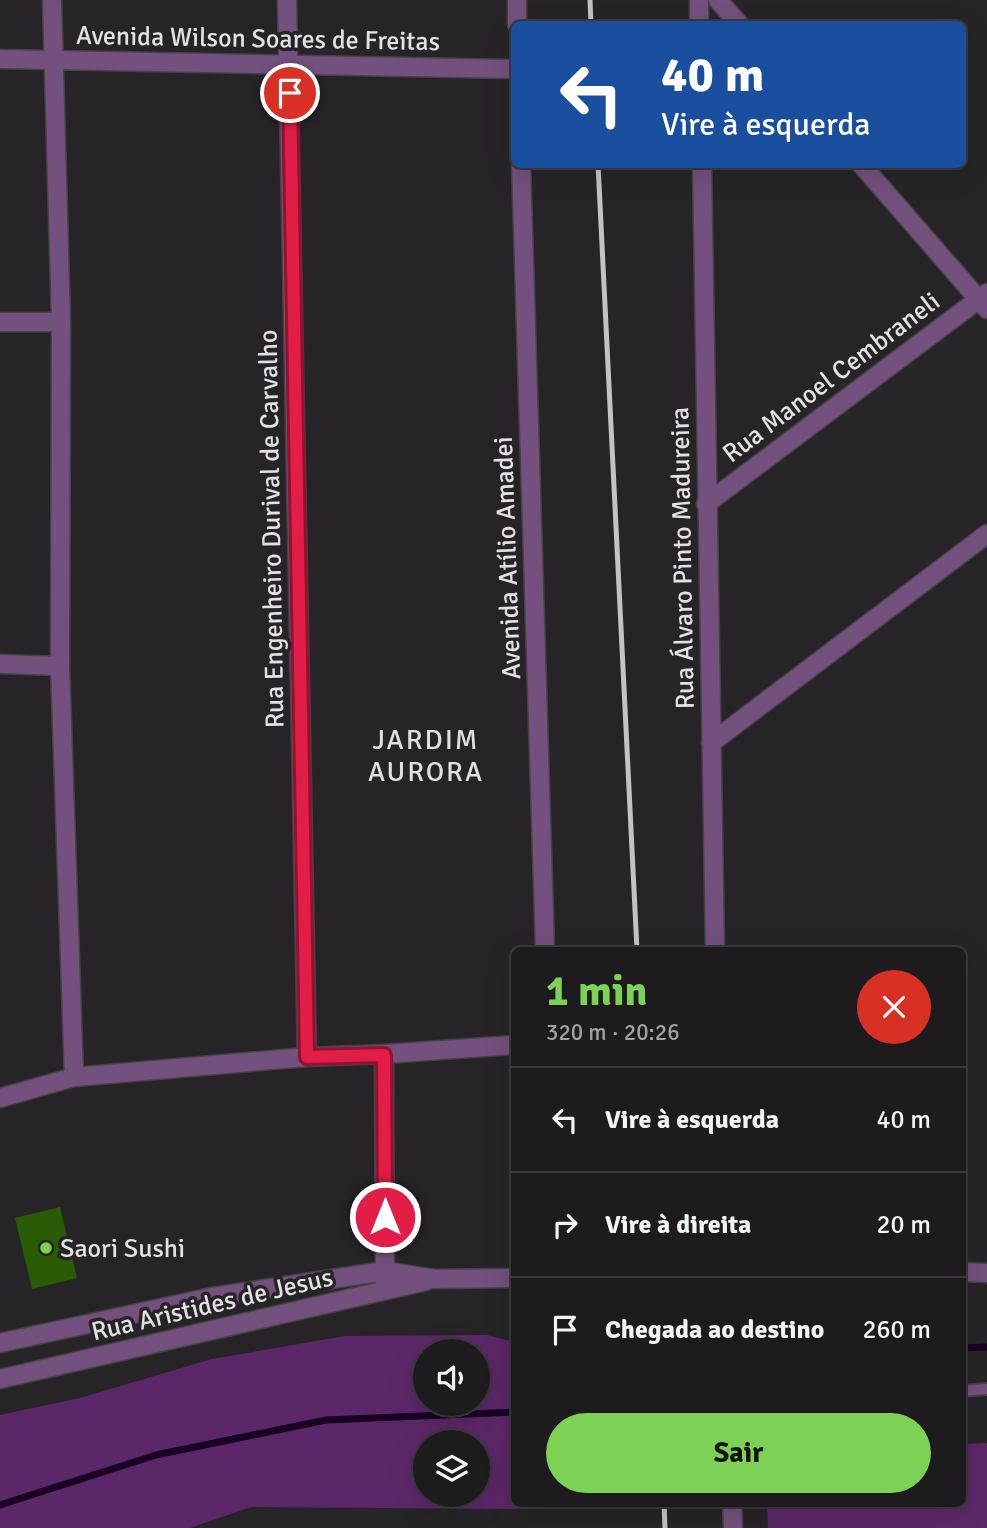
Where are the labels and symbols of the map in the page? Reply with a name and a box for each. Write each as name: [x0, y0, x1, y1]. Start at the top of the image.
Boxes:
street label: Avenida Wilson Soares de Freitas: [76, 20, 440, 58]
pin: [260, 63, 320, 123]
street label: Rua Manoel Cembraneli: [717, 286, 947, 470]
street label: Rua Engenheiro Durival de Carvalho: [253, 329, 291, 729]
street label: Rua Álvaro Pinto Madureira: [664, 407, 702, 709]
street label: Avenida Atílio Amadei: [488, 436, 528, 680]
district label: JARDIM AURORA: [368, 723, 484, 789]
position arrow: [348, 1180, 422, 1254]
place label: Saori Sushi: [60, 1233, 185, 1265]
marker: Saori Sushi: [38, 1240, 54, 1256]
street label: Rua Aristides de Jesus: [88, 1262, 336, 1348]

